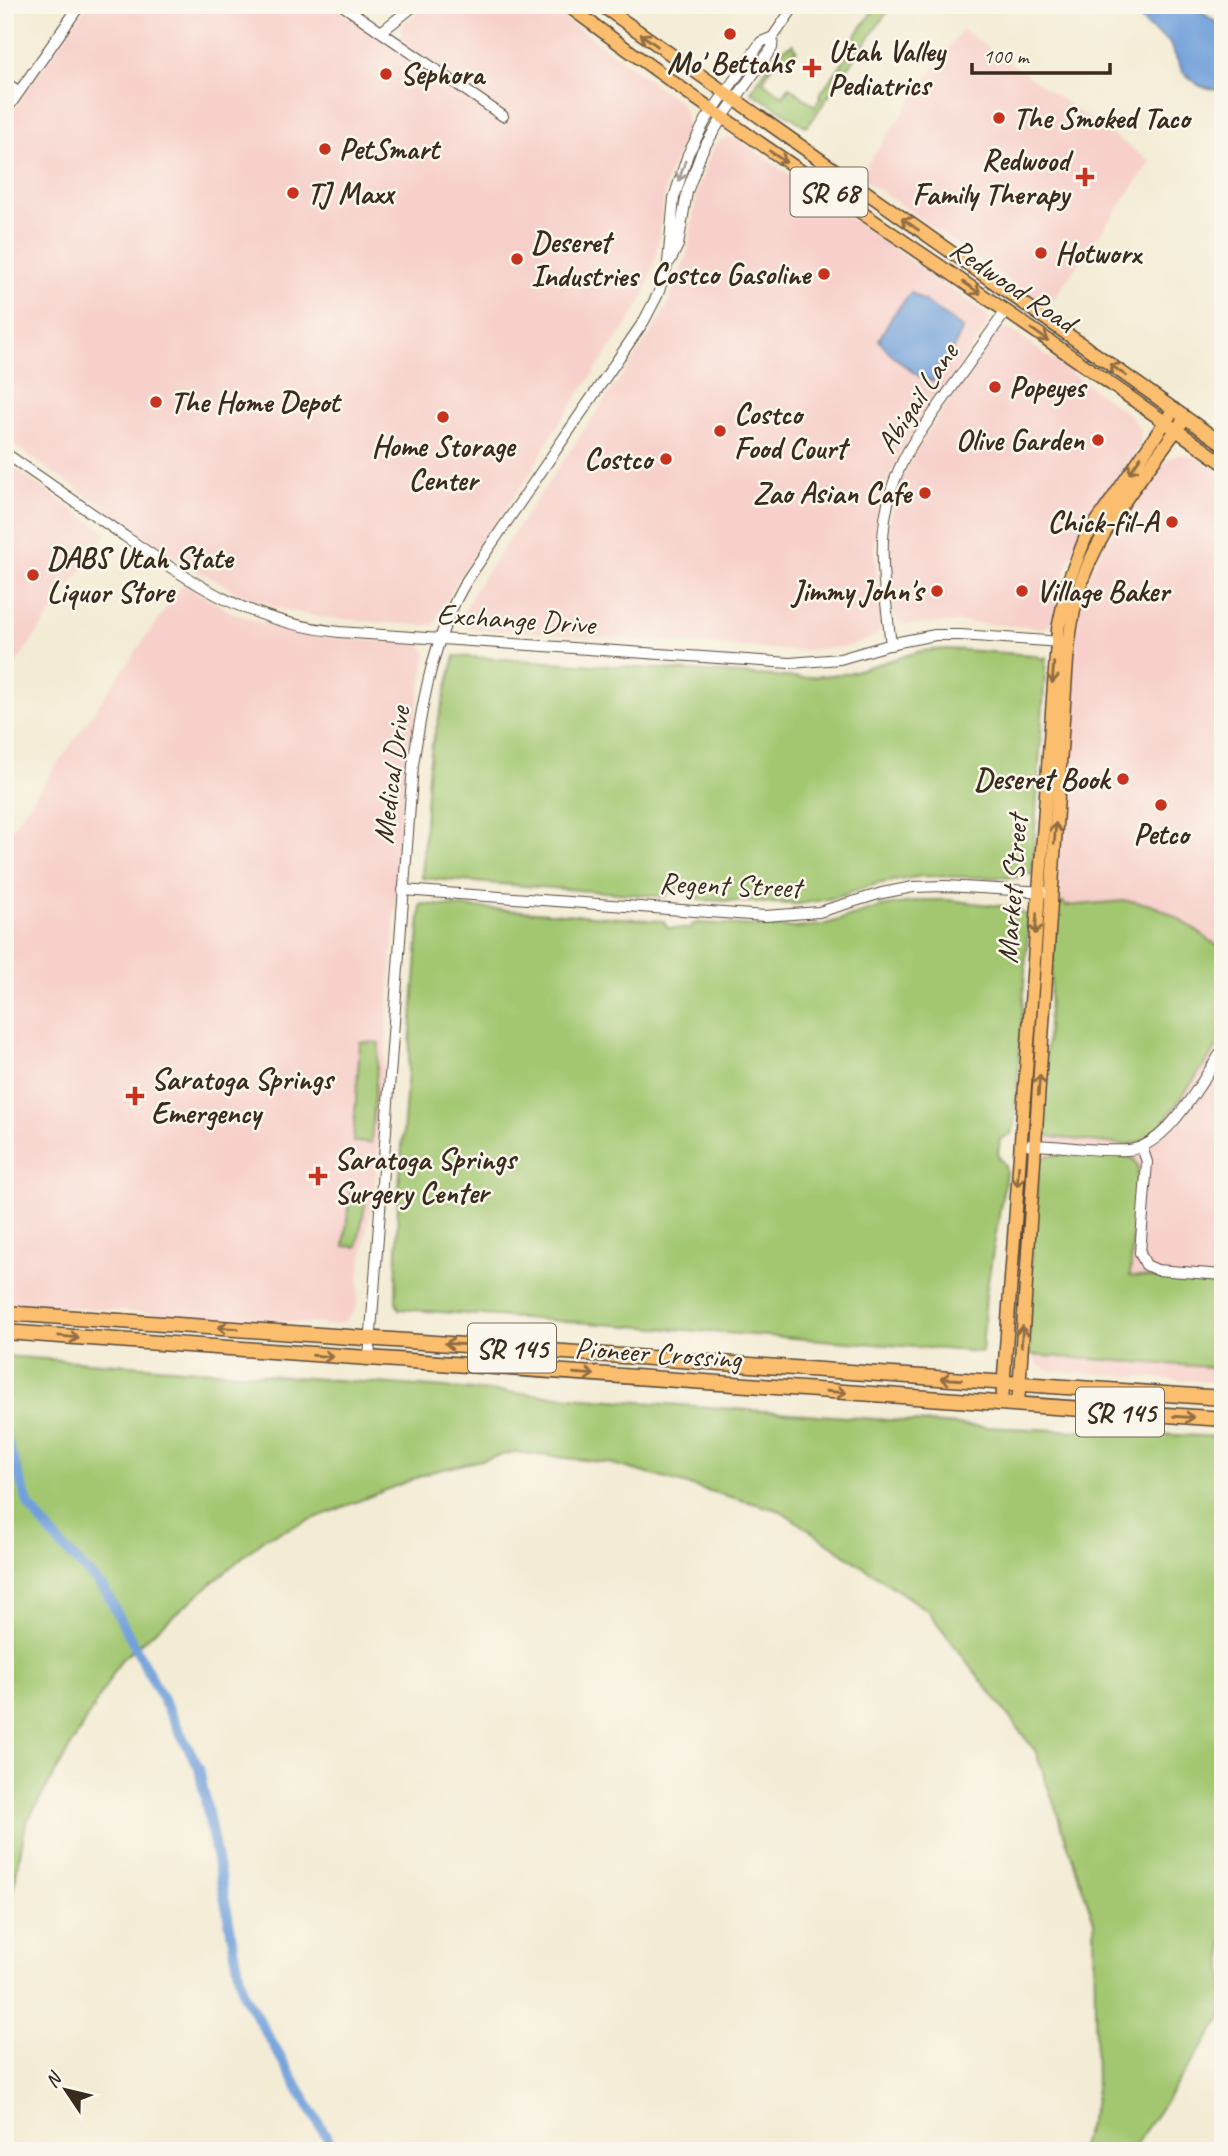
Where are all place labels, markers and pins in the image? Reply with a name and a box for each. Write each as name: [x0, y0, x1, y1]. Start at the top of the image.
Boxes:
marker: Mo' Bettahs: [722, 26, 738, 42]
place label: Utah Valley Pediatrics: [828, 32, 948, 104]
place label: Mo' Bettahs: [667, 44, 796, 82]
place label: Sephora: [400, 55, 486, 93]
marker: Utah Valley Pediatrics: [802, 58, 822, 78]
marker: Sephora: [378, 66, 394, 82]
place label: The Smoked Taco: [1013, 99, 1193, 137]
marker: The Smoked Taco: [991, 110, 1007, 126]
place label: PetSmart: [339, 130, 442, 168]
marker: PetSmart: [317, 141, 333, 157]
place label: Redwood Family Therapy: [912, 141, 1074, 213]
marker: Redwood Family Therapy: [1075, 167, 1095, 187]
place label: TJ Maxx: [307, 174, 396, 212]
marker: TJ Maxx: [285, 185, 301, 201]
place label: Deseret Industries: [531, 223, 641, 295]
place label: Hotworx: [1055, 234, 1143, 272]
marker: Hotworx: [1033, 245, 1049, 261]
marker: Deseret Industries: [509, 251, 525, 267]
place label: Costco Gasoline: [651, 255, 812, 293]
marker: Costco Gasoline: [816, 266, 832, 282]
place label: Popeyes: [1009, 368, 1089, 407]
marker: Popeyes: [987, 379, 1003, 395]
place label: The Home Depot: [170, 383, 342, 421]
marker: The Home Depot: [148, 394, 164, 410]
place label: Costco Food Court: [734, 395, 851, 467]
marker: Home Storage Center: [435, 409, 451, 425]
place label: Olive Garden: [956, 421, 1085, 459]
marker: Costco Food Court: [712, 423, 728, 439]
place label: Home Storage Center: [371, 427, 517, 499]
marker: Olive Garden: [1090, 432, 1106, 448]
place label: Costco: [584, 440, 655, 478]
marker: Costco: [658, 451, 674, 467]
place label: Zao Asian Cafe: [753, 474, 913, 512]
marker: Zao Asian Cafe: [917, 485, 933, 501]
place label: Chick-fil-A: [1048, 503, 1161, 541]
marker: Chick-fil-A: [1164, 514, 1180, 530]
place label: DABS Utah State Liquor Store: [47, 539, 234, 611]
marker: DABS Utah State Liquor Store: [25, 567, 41, 583]
place label: Jimmy John's: [790, 572, 926, 610]
place label: Village Baker: [1036, 572, 1172, 610]
marker: Jimmy John's: [929, 583, 945, 599]
marker: Village Baker: [1014, 583, 1030, 599]
place label: Deseret Book: [974, 760, 1112, 798]
marker: Deseret Book: [1115, 771, 1131, 787]
marker: Petco: [1153, 797, 1169, 813]
place label: Petco: [1133, 815, 1192, 853]
place label: Saratoga Springs Emergency: [151, 1060, 336, 1132]
marker: Saratoga Springs Emergency: [125, 1086, 145, 1106]
place label: Saratoga Springs Surgery Center: [334, 1140, 519, 1212]
marker: Saratoga Springs Surgery Center: [308, 1166, 328, 1186]

